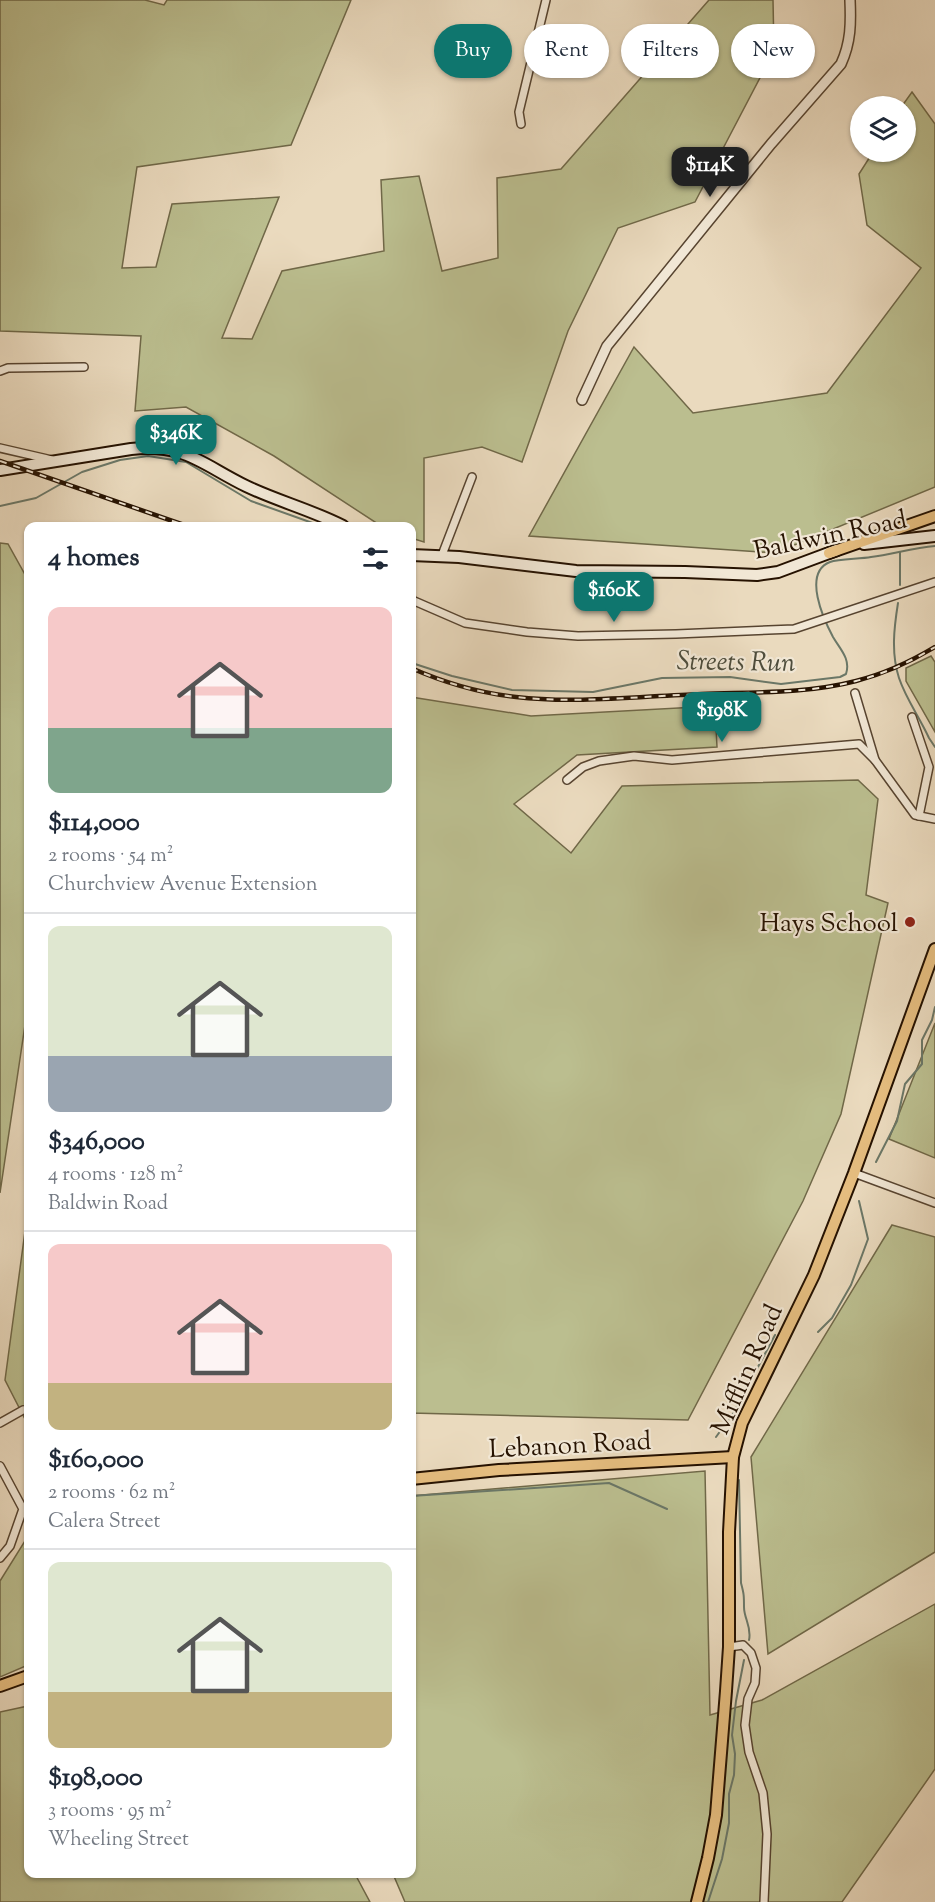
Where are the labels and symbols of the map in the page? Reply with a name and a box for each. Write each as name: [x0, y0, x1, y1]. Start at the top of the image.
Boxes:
pin: $114K: [668, 147, 752, 198]
pin: $346K: [134, 415, 218, 466]
street label: Baldwin Road: [750, 502, 911, 571]
pin: $160K: [572, 572, 656, 623]
water label: Streets Run: [676, 643, 796, 684]
pin: $198K: [680, 692, 764, 743]
place label: Hays School: [759, 906, 898, 943]
marker: Hays School: [903, 915, 917, 929]
street label: Mifflin Road: [703, 1299, 794, 1441]
street label: Lebanon Road: [488, 1424, 653, 1469]

